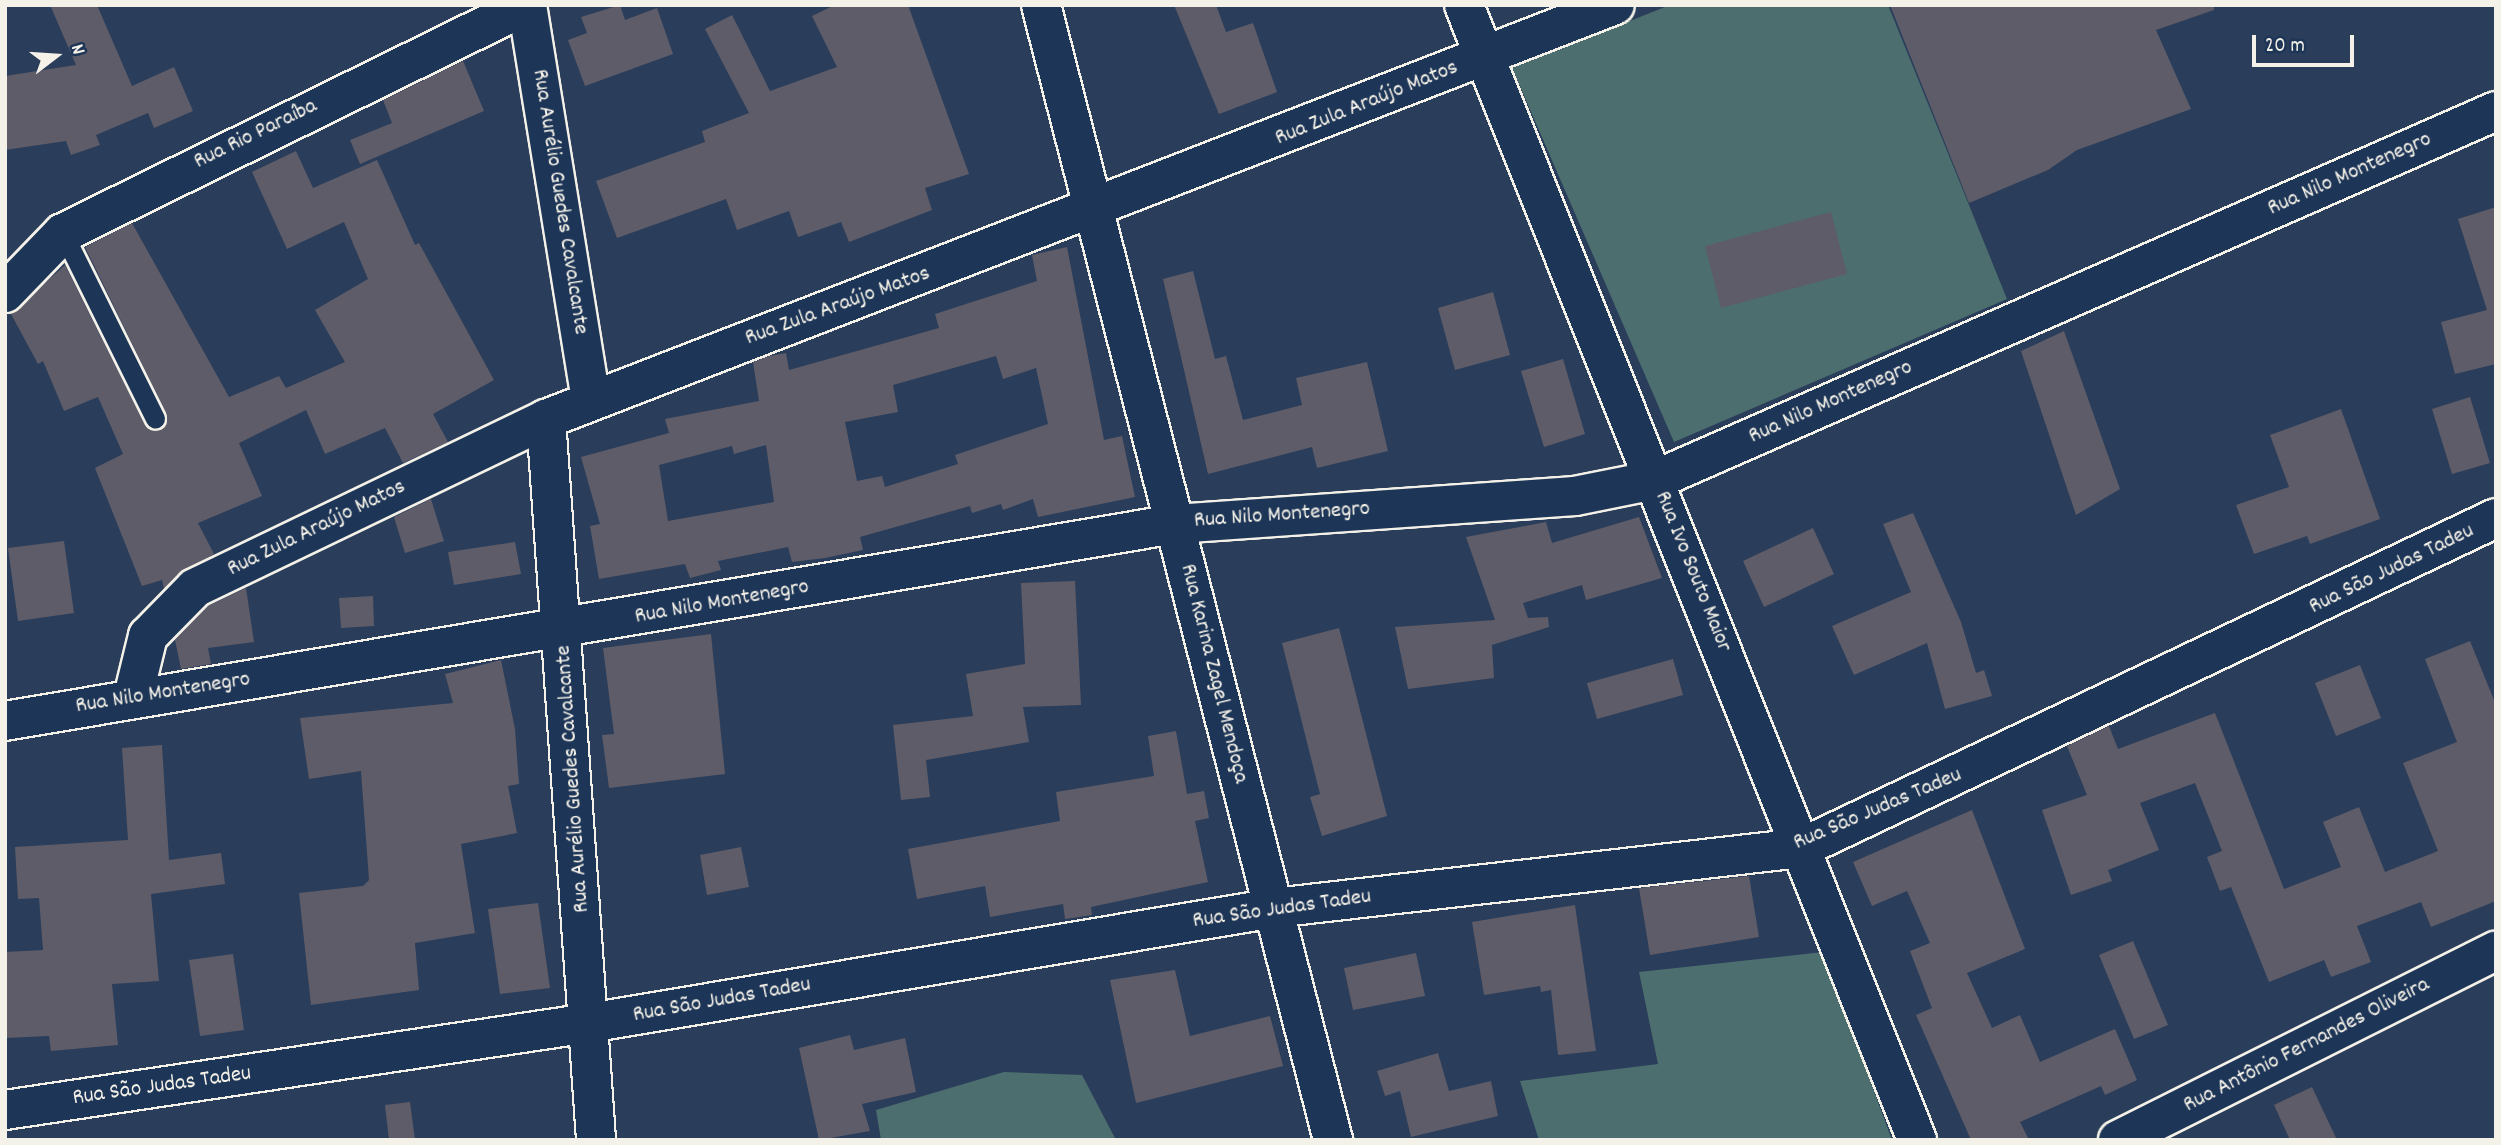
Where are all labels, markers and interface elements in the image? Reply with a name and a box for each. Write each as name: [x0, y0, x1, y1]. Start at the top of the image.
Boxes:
north arrow: [21, 21, 91, 91]
scale bar: [2256, 21, 2358, 65]
text: 20 m: [2265, 32, 2305, 62]
text: N: [62, 41, 91, 58]
street label: Rua Zula Araújo Matos: [1272, 55, 1462, 153]
street label: Rua Aurélio Guedes Cavalcante: [524, 67, 594, 337]
street label: Rua Rio Paraíba: [190, 93, 322, 177]
street label: Rua Nilo Montenegro: [2264, 127, 2436, 223]
street label: Rua Zula Araújo Matos: [742, 261, 934, 353]
street label: Rua Nilo Montenegro: [1745, 355, 1917, 451]
street label: Rua Zula Araújo Matos: [223, 474, 411, 584]
street label: Rua Ivo Souto Maior: [1647, 488, 1737, 656]
street label: Rua Nilo Montenegro: [1193, 496, 1371, 536]
street label: Rua São Judas Tadeu: [2305, 518, 2479, 622]
street label: Rua Karina Zagel Mendoça: [1172, 561, 1254, 787]
street label: Rua Nilo Montenegro: [633, 574, 811, 632]
street label: Rua Aurélio Guedes Cavalcante: [551, 644, 597, 914]
street label: Rua Nilo Montenegro: [74, 667, 252, 721]
street label: Rua São Judas Tadeu: [1790, 762, 1966, 858]
street label: Rua São Judas Tadeu: [1191, 884, 1373, 936]
street label: Rua São Judas Tadeu: [631, 972, 813, 1030]
street label: Rua Antônio Fernandes Oliveira: [2179, 972, 2435, 1120]
street label: Rua São Judas Tadeu: [71, 1061, 253, 1113]

